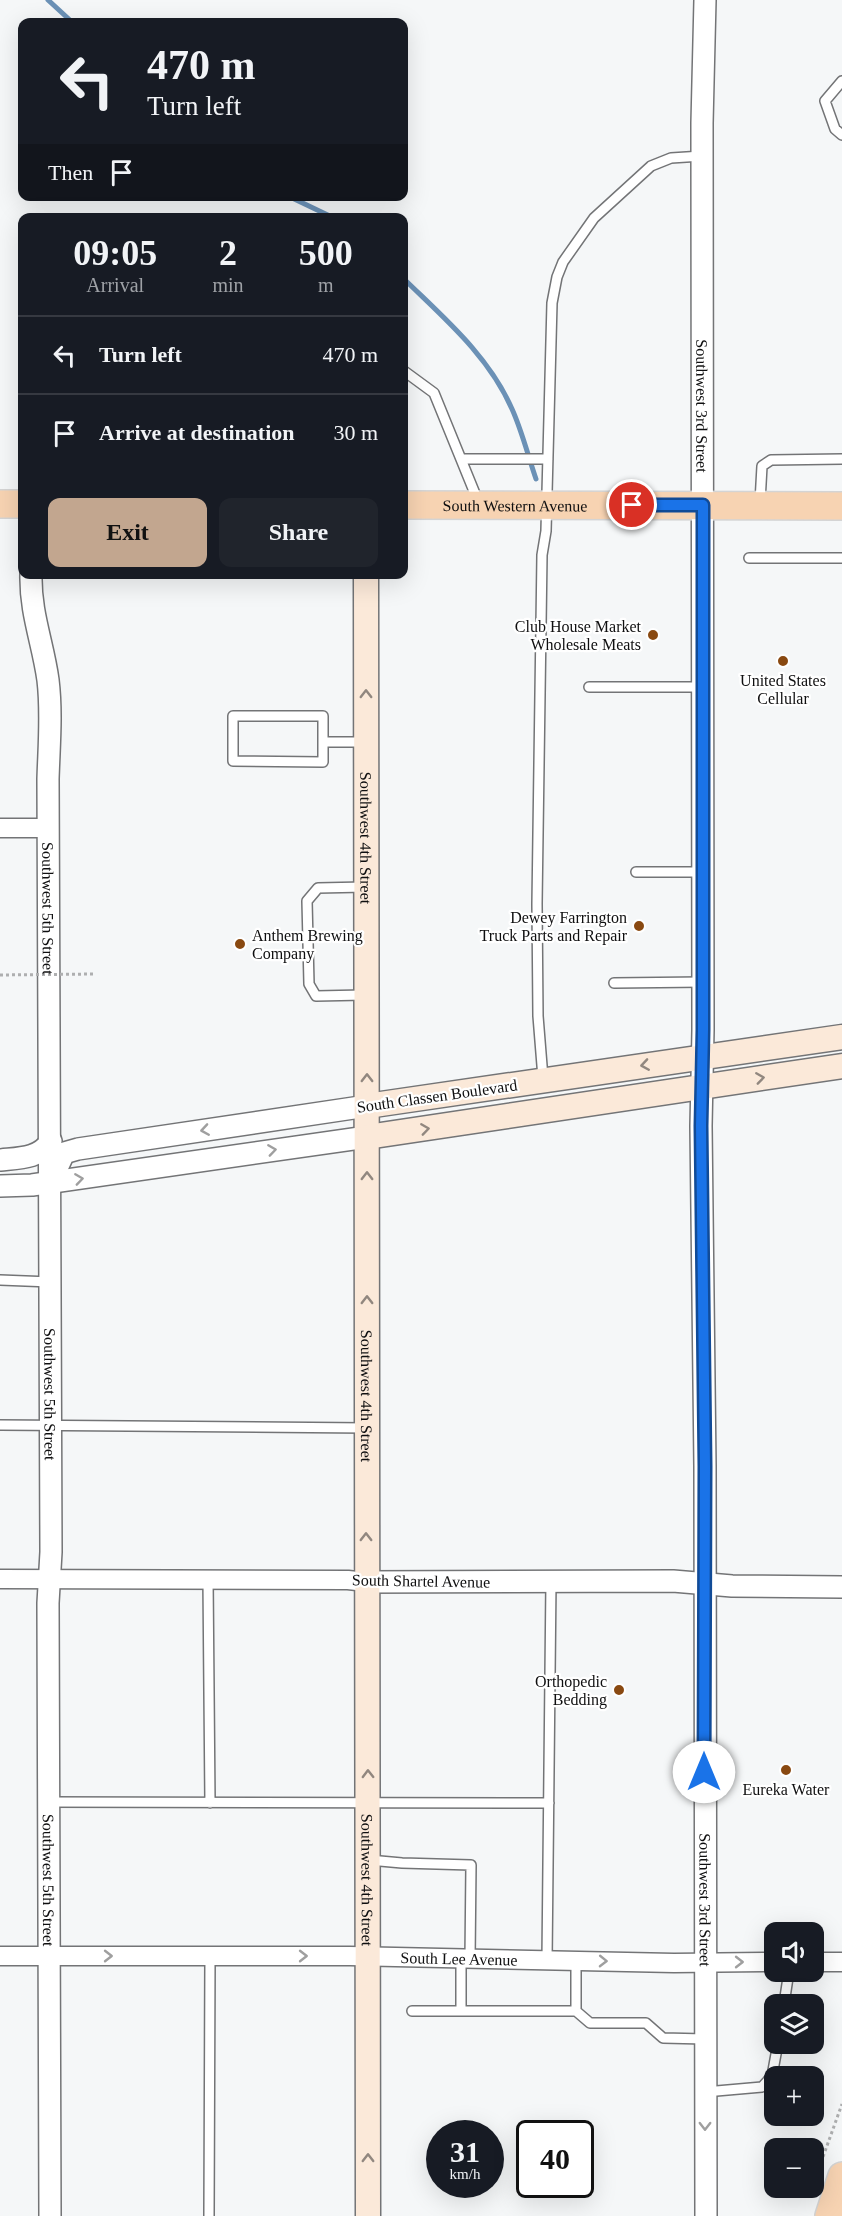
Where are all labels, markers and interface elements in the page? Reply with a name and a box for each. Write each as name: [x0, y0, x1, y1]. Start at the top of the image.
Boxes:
icon: left: [48, 42, 126, 120]
text: 470 m: [147, 42, 256, 88]
text: Turn left: [147, 91, 241, 121]
icon: arrive: [105, 156, 138, 189]
text: Then: [48, 160, 93, 185]
text: 09:05: [73, 233, 157, 273]
text: 2: [219, 233, 237, 273]
text: 500: [299, 233, 353, 273]
text: Arrival: [86, 274, 144, 296]
text: min: [212, 274, 244, 296]
text: m: [318, 274, 334, 296]
icon: left: [48, 339, 81, 372]
street label: Southwest 3rd Street: [694, 339, 711, 473]
text: Turn left: [99, 342, 182, 367]
text: 470 m: [322, 342, 378, 367]
icon: arrive: [48, 417, 81, 450]
text: Arrive at destination: [99, 420, 295, 445]
text: 30 m: [333, 420, 378, 445]
pin: [606, 479, 657, 530]
icon: arrive: [615, 488, 648, 521]
street label: South Western Avenue: [443, 497, 587, 514]
button: Exit: [48, 498, 207, 567]
button: Share: [219, 498, 378, 567]
place label: Club House Market Wholesale Meats: [515, 618, 642, 653]
marker: Club House Market Wholesale Meats: [646, 628, 660, 642]
marker: United States Cellular: [776, 654, 790, 668]
place label: United States Cellular: [740, 672, 826, 707]
one-way arrow: [360, 690, 372, 699]
street label: Southwest 4th Street: [358, 772, 375, 905]
street label: Southwest 5th Street: [40, 842, 57, 975]
place label: Dewey Farrington Truck Parts and Repair: [480, 909, 628, 945]
marker: Dewey Farrington Truck Parts and Repair: [632, 919, 646, 933]
place label: Anthem Brewing Company: [252, 927, 363, 963]
marker: Anthem Brewing Company: [233, 937, 247, 951]
one-way arrow: [641, 1058, 650, 1070]
one-way arrow: [756, 1073, 765, 1085]
one-way arrow: [361, 1074, 373, 1083]
street label: South Classen Boulevard: [356, 1076, 518, 1116]
one-way arrow: [200, 1123, 210, 1136]
one-way arrow: [420, 1123, 429, 1135]
one-way arrow: [267, 1145, 276, 1157]
one-way arrow: [361, 1172, 373, 1181]
one-way arrow: [74, 1173, 84, 1185]
one-way arrow: [361, 1295, 373, 1304]
street label: Southwest 5th Street: [42, 1328, 59, 1461]
street label: Southwest 4th Street: [358, 1330, 376, 1463]
one-way arrow: [360, 1532, 372, 1541]
street label: South Shartel Avenue: [352, 1571, 490, 1591]
place label: Orthopedic Bedding: [535, 1673, 607, 1709]
marker: Orthopedic Bedding: [612, 1683, 626, 1697]
position arrow: [672, 1740, 736, 1804]
marker: Eureka Water: [779, 1763, 793, 1777]
one-way arrow: [362, 1769, 374, 1778]
place label: Eureka Water: [743, 1781, 830, 1798]
street label: Southwest 5th Street: [40, 1814, 58, 1947]
street label: Southwest 4th Street: [359, 1814, 376, 1947]
street label: Southwest 3rd Street: [697, 1833, 714, 1967]
map controls: [764, 1922, 824, 2198]
button: sound: [764, 1922, 824, 1982]
street label: South Lee Avenue: [400, 1949, 518, 1968]
one-way arrow: [103, 1950, 112, 1962]
one-way arrow: [298, 1950, 307, 1962]
one-way arrow: [598, 1955, 607, 1967]
one-way arrow: [735, 1956, 744, 1968]
button: layers: [764, 1994, 824, 2054]
button: +: [764, 2066, 824, 2126]
speed limit sign: 40: [516, 2120, 594, 2198]
one-way arrow: [699, 2121, 711, 2130]
text: 31: [450, 2135, 480, 2168]
button: −: [764, 2138, 824, 2198]
one-way arrow: [362, 2153, 374, 2162]
text: km/h: [450, 2166, 480, 2182]

